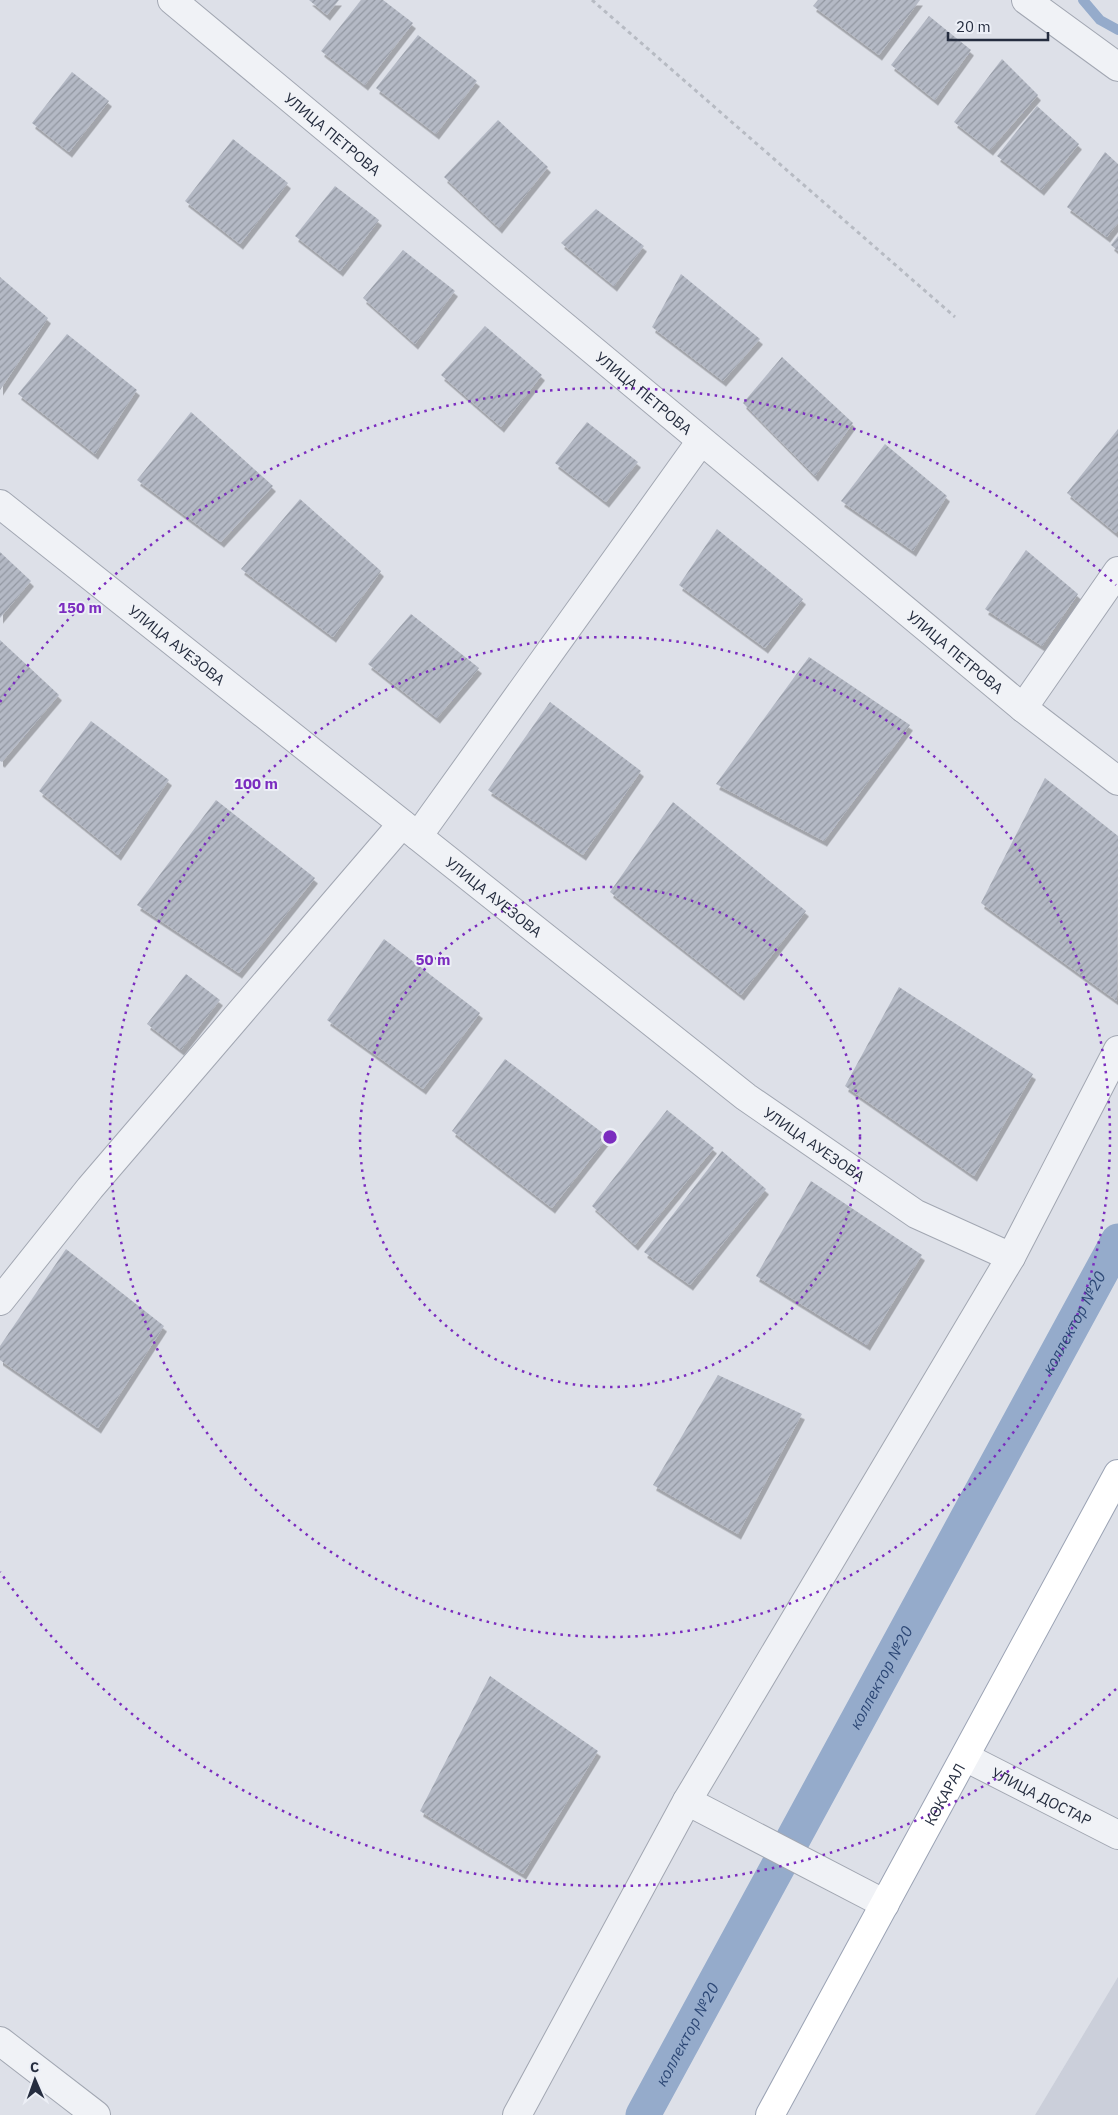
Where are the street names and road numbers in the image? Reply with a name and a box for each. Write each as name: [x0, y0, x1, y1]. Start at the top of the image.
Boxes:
street label: УЛИЦА ПЕТРОВА: [280, 88, 385, 180]
street label: УЛИЦА ПЕТРОВА: [592, 347, 696, 439]
street label: УЛИЦА АУЕЗОВА: [125, 600, 230, 689]
street label: УЛИЦА ПЕТРОВА: [903, 606, 1008, 698]
street label: УЛИЦА АУЕЗОВА: [442, 852, 547, 941]
street label: УЛИЦА АУЕЗОВА: [760, 1103, 869, 1186]
street label: КӨКАРАЛ: [920, 1760, 969, 1829]
street label: УЛИЦА ДОСТАР: [988, 1763, 1095, 1829]

